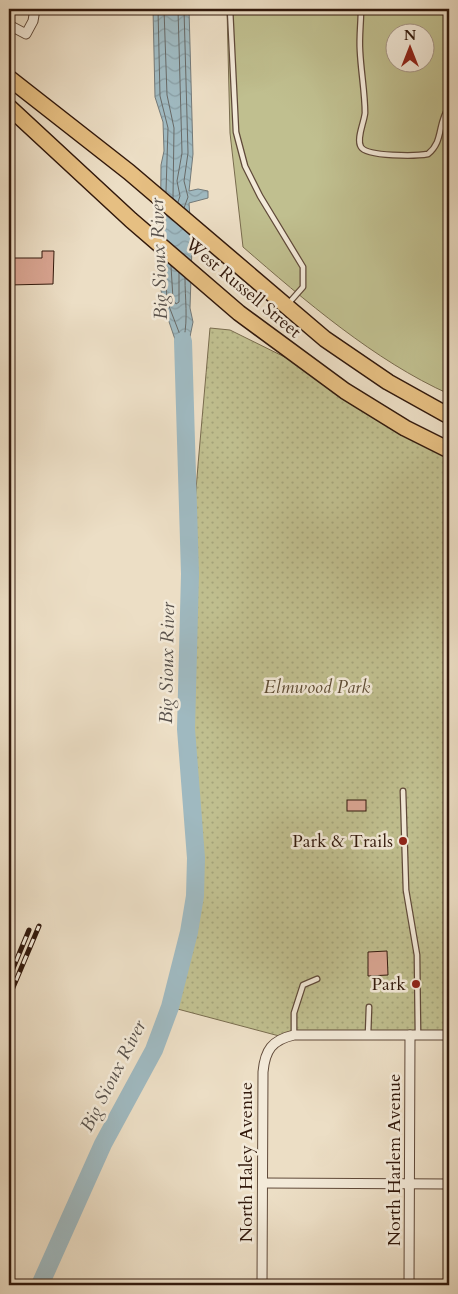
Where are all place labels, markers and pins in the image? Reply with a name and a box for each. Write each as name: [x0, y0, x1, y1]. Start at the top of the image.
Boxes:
place label: Park & Trails: [292, 829, 393, 854]
marker: Park & Trails: [397, 835, 409, 847]
place label: Park: [371, 972, 406, 997]
marker: Park: [410, 978, 422, 990]

